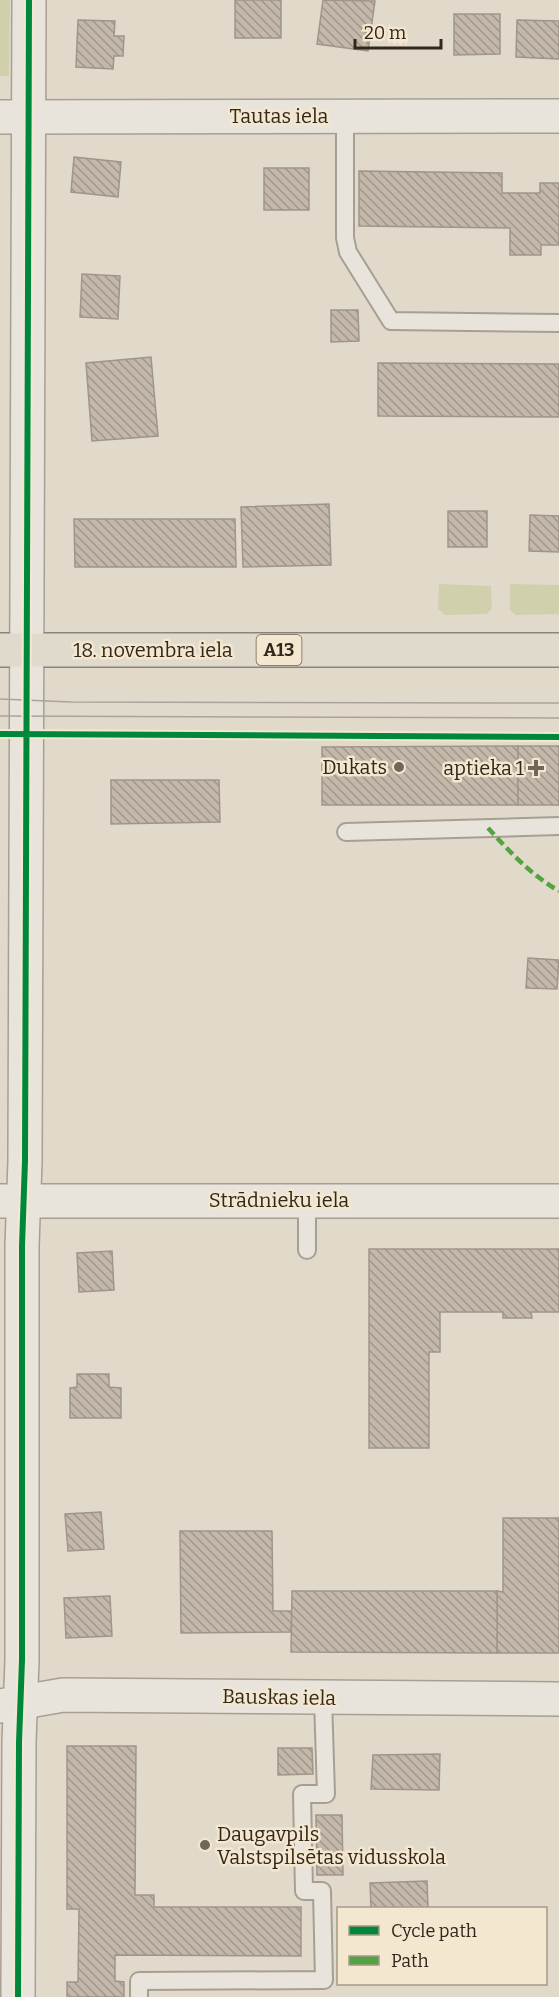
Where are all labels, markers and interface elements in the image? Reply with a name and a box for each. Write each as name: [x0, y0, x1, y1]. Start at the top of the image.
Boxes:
scale bar: [355, 12, 440, 50]
text: 20 m: [364, 22, 406, 44]
street label: Tautas iela: [230, 104, 328, 128]
road number: A13: [256, 635, 302, 665]
street label: 18. novembra iela: [73, 638, 233, 662]
place label: Dukats: [322, 755, 387, 779]
place label: aptieka 1: [443, 756, 524, 780]
marker: Dukats: [392, 760, 406, 774]
marker: aptieka 1: [529, 761, 543, 775]
street label: Strādnieku iela: [209, 1188, 349, 1212]
street label: Bauskas iela: [222, 1684, 336, 1710]
place label: Daugavpils Valstspilsētas vidusskola: [217, 1822, 446, 1869]
marker: Daugavpils Valstspilsētas vidusskola: [198, 1838, 212, 1852]
legend: [337, 1907, 547, 1985]
text: Cycle path: [391, 1920, 477, 1942]
text: Path: [391, 1950, 429, 1972]

